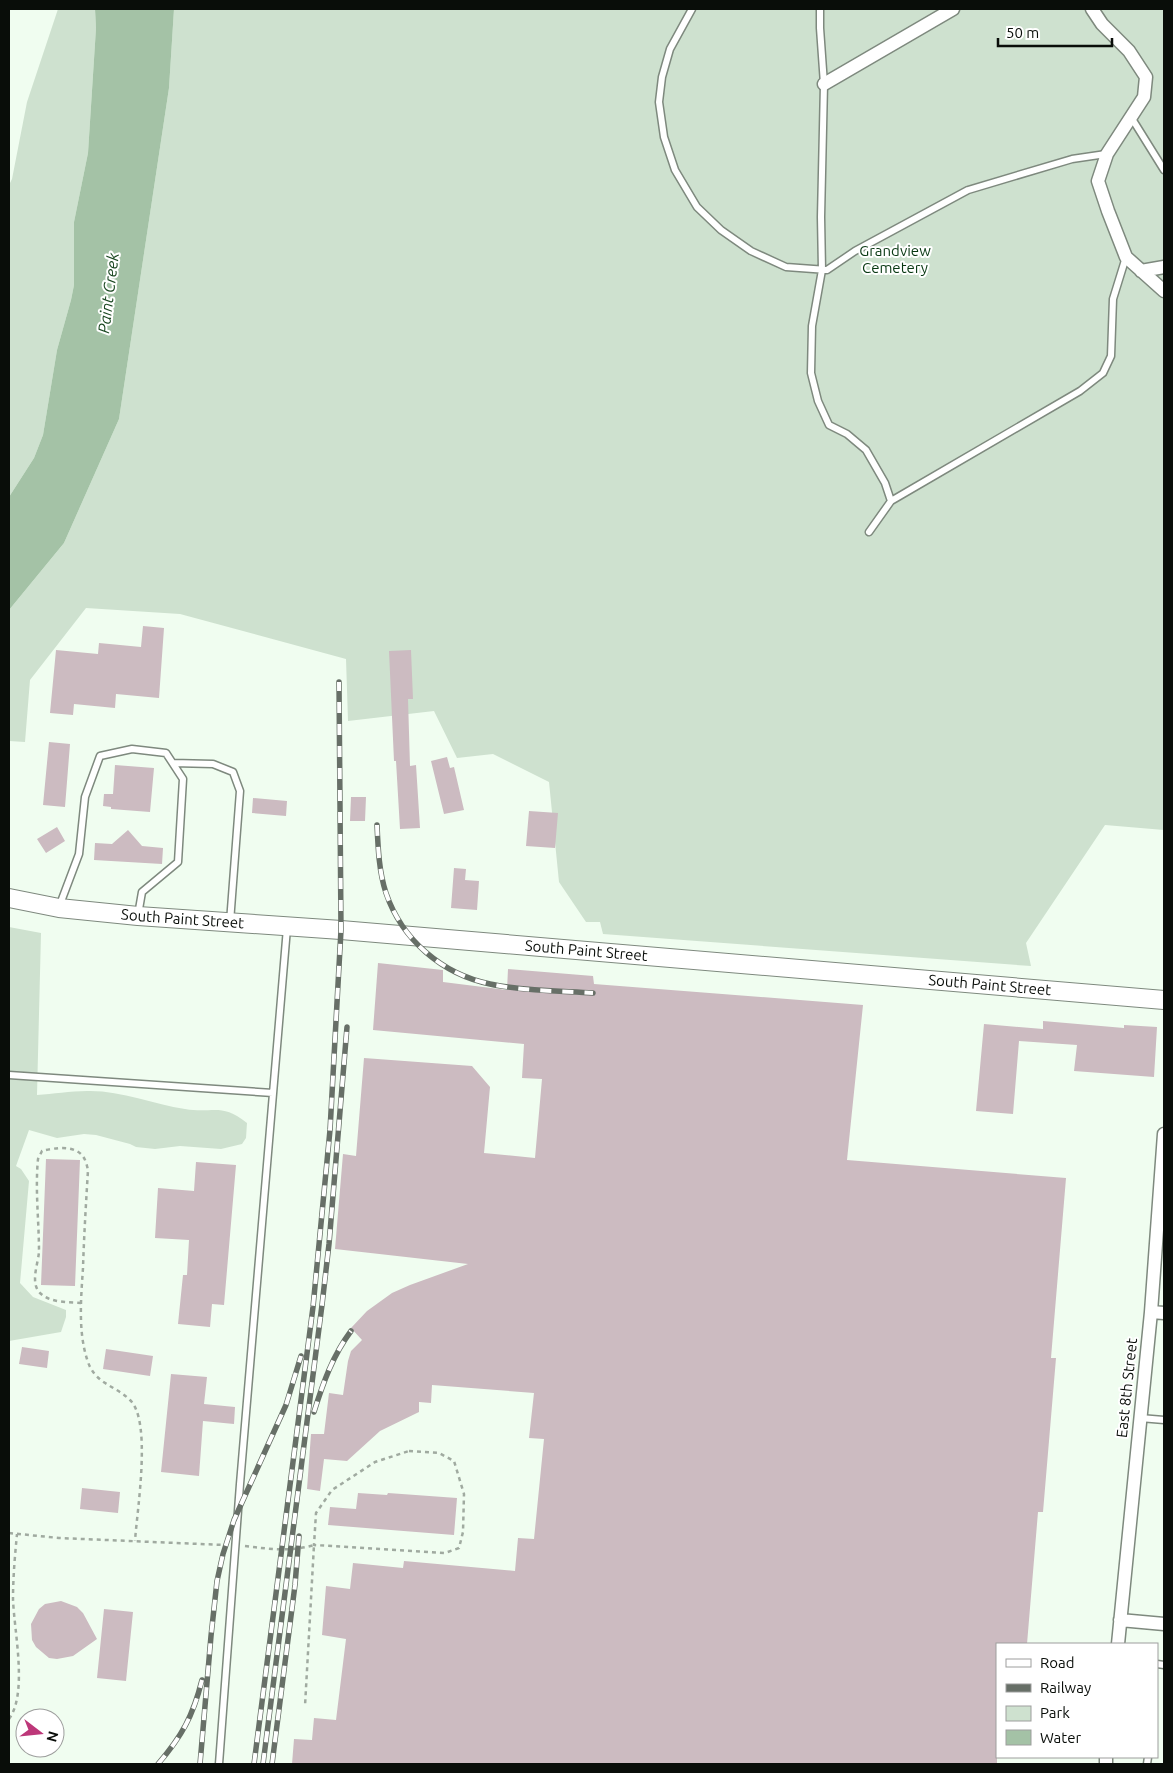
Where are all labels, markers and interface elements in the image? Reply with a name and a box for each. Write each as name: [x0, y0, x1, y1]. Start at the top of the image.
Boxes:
scale bar: [998, 15, 1112, 47]
text: 50 m: [1006, 24, 1039, 41]
park label: Grandview Cemetery: [859, 242, 931, 276]
water label: Paint Creek: [94, 251, 122, 334]
street label: South Paint Street: [120, 905, 245, 931]
street label: South Paint Street: [524, 937, 648, 964]
street label: South Paint Street: [928, 971, 1052, 998]
street label: East 8th Street: [1113, 1337, 1140, 1439]
legend: [996, 1643, 1158, 1758]
text: Road: [1040, 1654, 1075, 1671]
text: Railway: [1040, 1679, 1091, 1696]
text: Park: [1040, 1704, 1070, 1721]
north arrow: [15, 1708, 65, 1758]
text: N: [43, 1729, 62, 1744]
text: Water: [1040, 1729, 1081, 1746]

